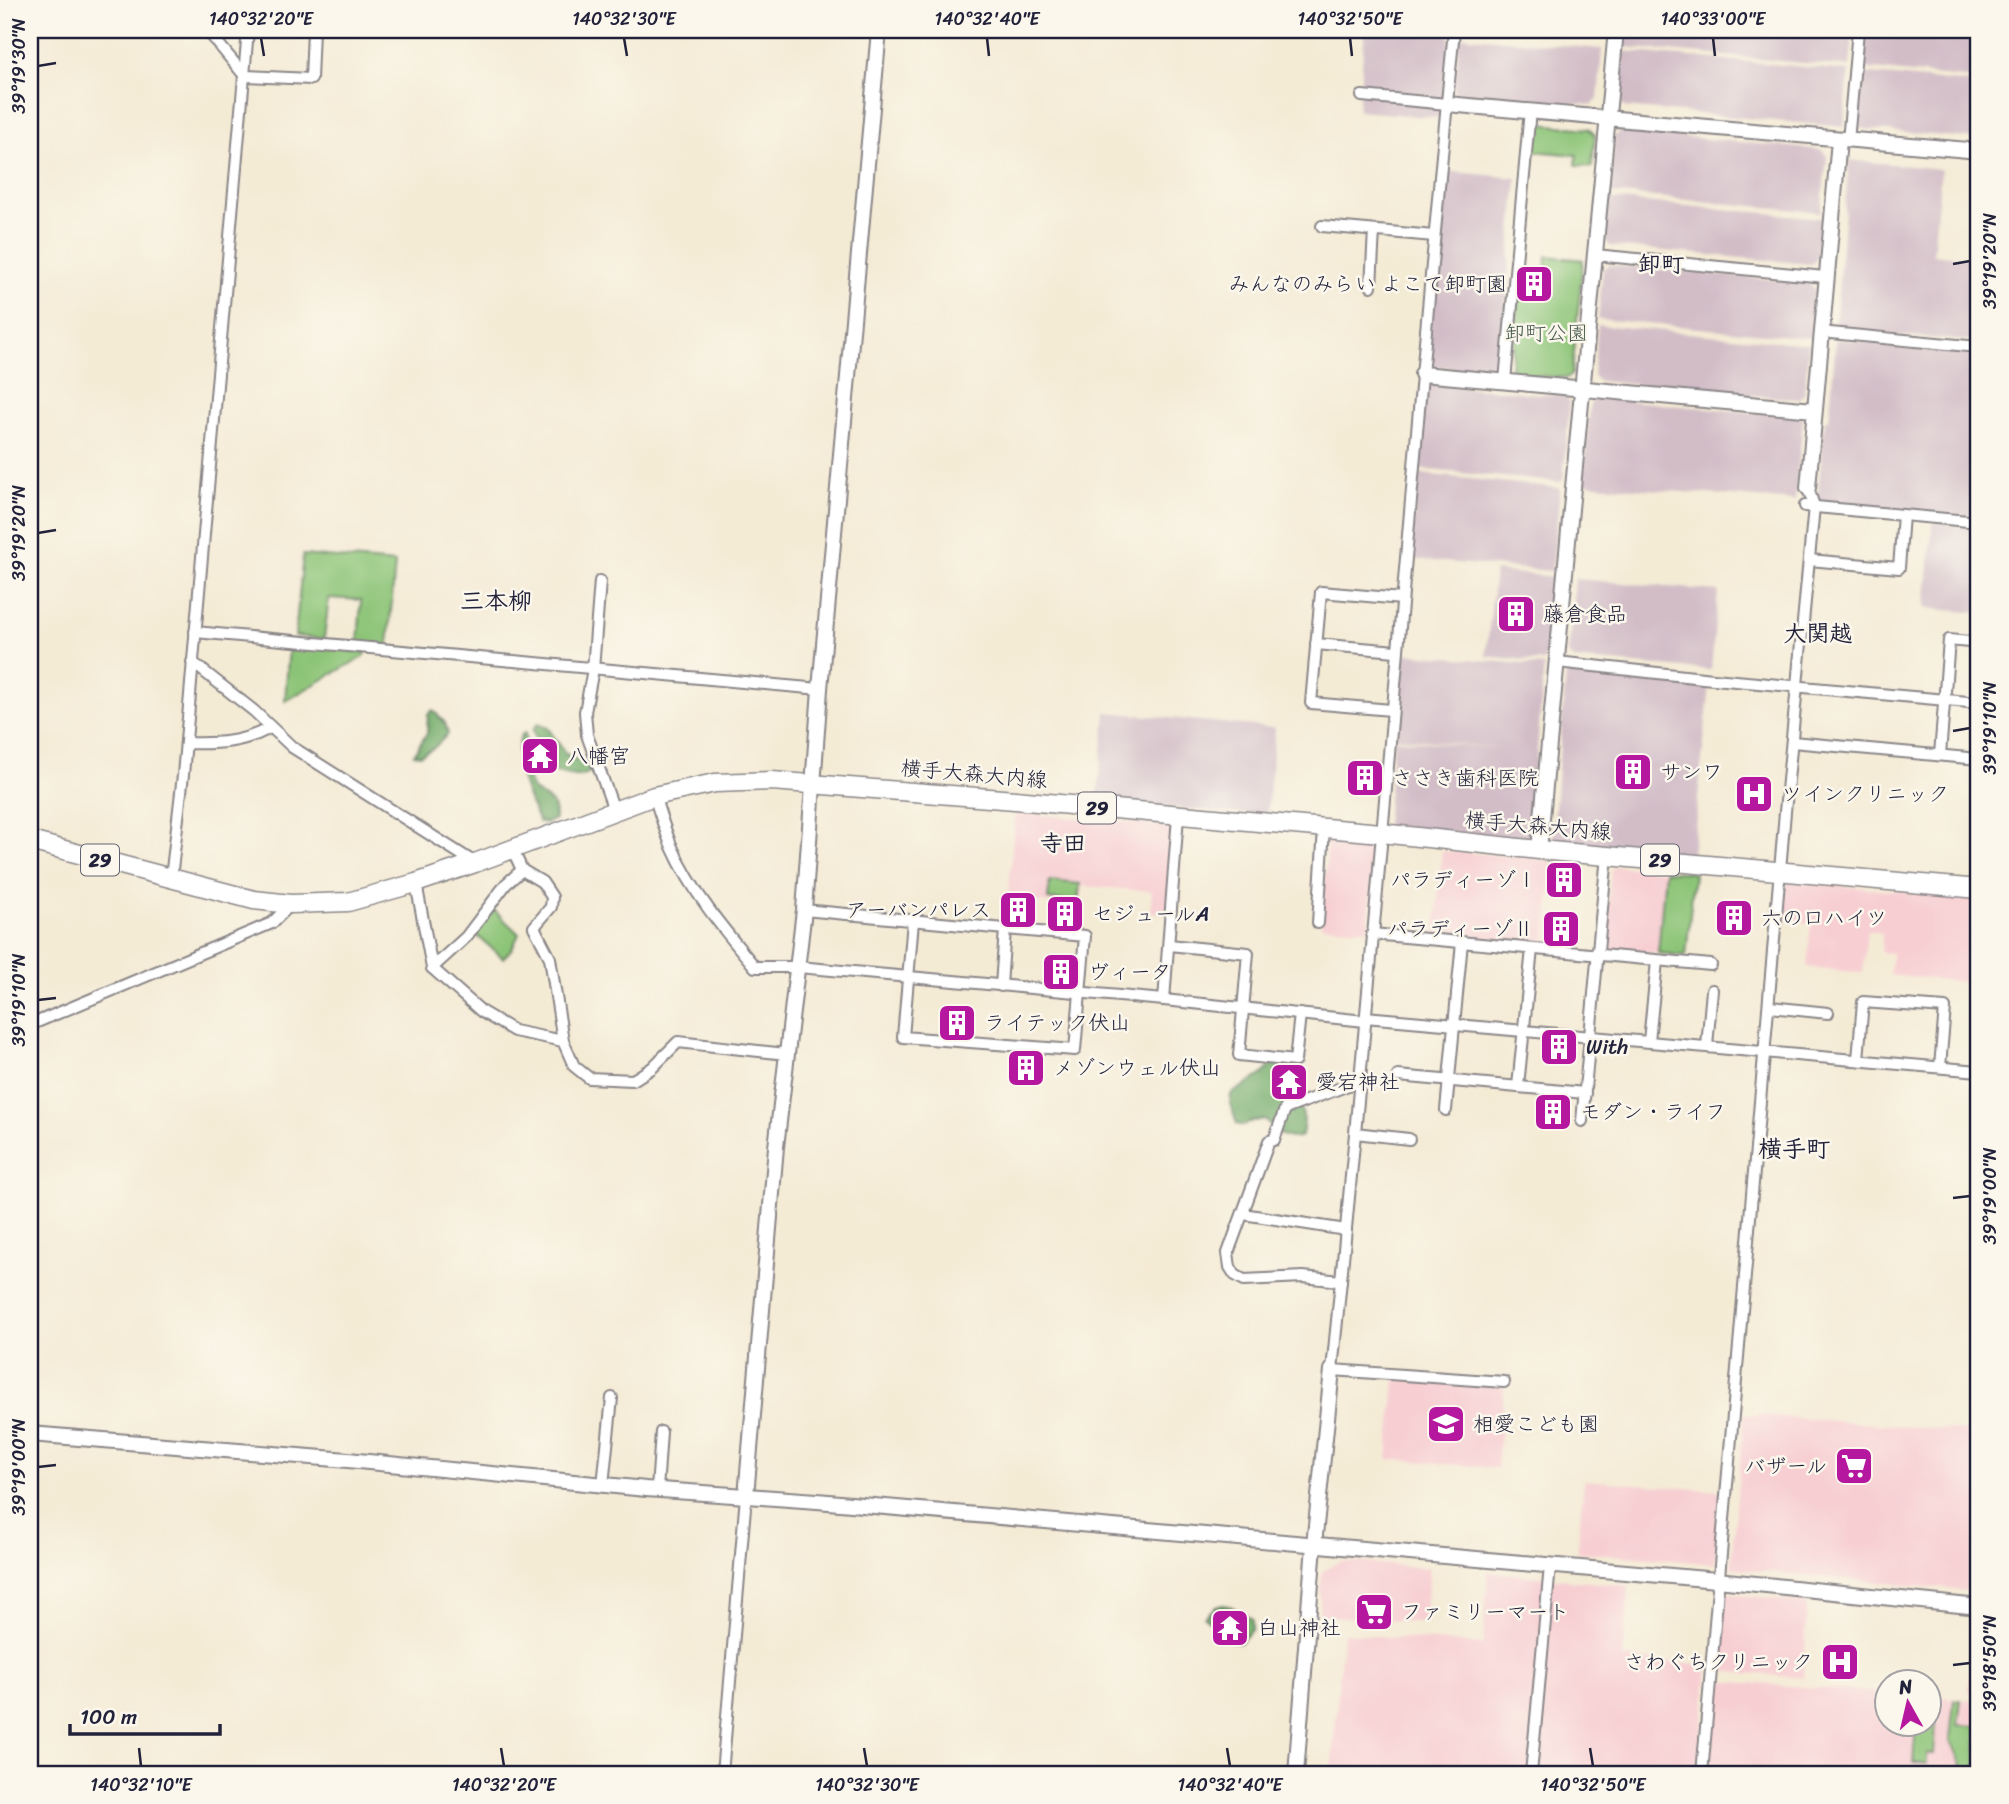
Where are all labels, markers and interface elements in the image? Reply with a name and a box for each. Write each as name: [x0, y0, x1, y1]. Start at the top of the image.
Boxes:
text: 140°32'20"E: [209, 3, 314, 35]
text: 140°32'30"E: [572, 3, 677, 35]
text: 140°32'40"E: [934, 3, 1041, 35]
text: 140°32'50"E: [1298, 3, 1403, 35]
text: 140°33'00"E: [1661, 3, 1766, 35]
text: 39°19'30"N: [3, 18, 35, 114]
text: 39°19'20"N: [1974, 213, 2006, 309]
district label: 卸町: [1638, 244, 1684, 285]
building icon: みんなのみらい よこて卸町園: [1513, 263, 1555, 305]
place label: みんなのみらい よこて卸町園: [1229, 265, 1507, 303]
park label: 卸町公園: [1504, 314, 1588, 352]
text: 39°19'20"N: [3, 485, 35, 581]
district label: 三本柳: [460, 580, 532, 622]
building icon: 藤倉食品: [1495, 593, 1537, 635]
place label: 藤倉食品: [1543, 595, 1627, 633]
district label: 大関越: [1784, 613, 1853, 654]
text: 39°19'10"N: [1974, 681, 2006, 775]
temple icon: 八幡宮: [519, 735, 561, 777]
place label: 八幡宮: [567, 737, 630, 775]
street label: 横手大森大内線: [899, 749, 1049, 799]
building icon: サンワ: [1612, 751, 1654, 793]
place label: サンワ: [1660, 753, 1723, 791]
building icon: ささき歯科医院: [1344, 757, 1386, 799]
place label: ささき歯科医院: [1392, 759, 1539, 797]
hospital icon: ツインクリニック: [1733, 773, 1775, 815]
place label: ツインクリニック: [1781, 775, 1949, 813]
road number: 29: [1078, 792, 1116, 824]
street label: 横手大森大内線: [1463, 801, 1613, 851]
district label: 寺田: [1040, 823, 1086, 864]
road number: 29: [81, 845, 119, 876]
road number: 29: [1641, 845, 1679, 876]
building icon: パラディーゾⅠ: [1543, 859, 1585, 901]
place label: パラディーゾⅠ: [1390, 861, 1537, 899]
building icon: アーバンパレス: [997, 889, 1039, 931]
place label: アーバンパレス: [846, 891, 991, 929]
building icon: セジュールA: [1044, 893, 1086, 935]
place label: セジュールA: [1092, 895, 1210, 933]
building icon: 六の口ハイツ: [1713, 897, 1755, 939]
place label: 六の口ハイツ: [1761, 899, 1887, 937]
building icon: パラディーゾⅡ: [1540, 908, 1582, 950]
place label: パラディーゾⅡ: [1387, 910, 1534, 948]
building icon: ヴィータ: [1040, 951, 1082, 993]
text: 39°19'10"N: [3, 953, 35, 1047]
place label: ヴィータ: [1088, 953, 1172, 991]
building icon: ライテック伏山: [936, 1002, 978, 1044]
place label: ライテック伏山: [984, 1004, 1130, 1042]
building icon: With: [1538, 1026, 1580, 1068]
place label: With: [1586, 1028, 1628, 1066]
building icon: メゾンウェル伏山: [1005, 1047, 1047, 1089]
place label: メゾンウェル伏山: [1053, 1049, 1221, 1087]
temple icon: 愛宕神社: [1268, 1061, 1310, 1103]
place label: 愛宕神社: [1316, 1063, 1400, 1101]
building icon: モダン・ライフ: [1532, 1091, 1574, 1133]
place label: モダン・ライフ: [1580, 1093, 1726, 1131]
district label: 横手町: [1758, 1128, 1830, 1170]
text: 39°19'00"N: [1974, 1147, 2006, 1244]
school or university icon: 相愛こども園: [1425, 1403, 1467, 1445]
place label: 相愛こども園: [1473, 1405, 1599, 1443]
text: 39°19'00"N: [3, 1418, 35, 1515]
supermarket icon: バザール: [1833, 1445, 1875, 1487]
place label: バザール: [1744, 1447, 1827, 1485]
supermarket icon: ファミリーマート: [1353, 1591, 1395, 1633]
place label: ファミリーマート: [1401, 1593, 1569, 1631]
temple icon: 白山神社: [1209, 1607, 1251, 1649]
place label: 白山神社: [1257, 1609, 1341, 1647]
text: 39°18'50"N: [1974, 1614, 2006, 1711]
hospital icon: さわぐちクリニック: [1819, 1641, 1861, 1683]
place label: さわぐちクリニック: [1624, 1643, 1813, 1681]
north arrow: [1872, 1668, 1942, 1738]
text: N: [1896, 1669, 1915, 1704]
scale bar: [70, 1692, 220, 1736]
text: 100 m: [80, 1698, 137, 1736]
text: 140°32'10"E: [90, 1769, 193, 1801]
text: 140°32'20"E: [452, 1769, 557, 1801]
text: 140°32'30"E: [815, 1769, 920, 1801]
text: 140°32'40"E: [1177, 1769, 1284, 1801]
text: 140°32'50"E: [1541, 1769, 1646, 1801]

